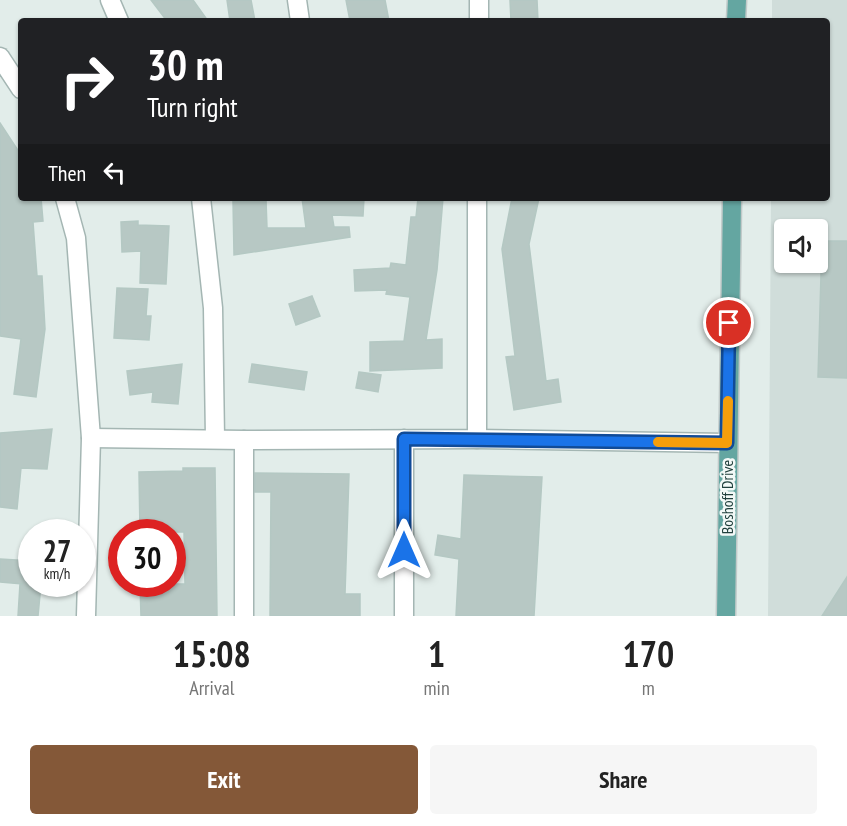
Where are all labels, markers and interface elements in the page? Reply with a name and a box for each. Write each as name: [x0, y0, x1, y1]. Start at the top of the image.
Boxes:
text: 30 m: [147, 37, 224, 92]
icon: right: [48, 42, 126, 120]
text: Turn right: [147, 90, 238, 124]
icon: left: [98, 156, 131, 189]
text: Then: [48, 159, 86, 187]
map controls: [774, 219, 828, 273]
button: sound: [774, 219, 828, 273]
pin: [703, 297, 754, 348]
icon: arrive: [712, 306, 745, 339]
street label: Boshoff Drive: [717, 460, 737, 534]
position arrow: [372, 518, 436, 582]
speed limit sign: 30: [108, 519, 186, 597]
text: 27: [43, 531, 71, 570]
text: km/h: [44, 564, 70, 583]
text: 15:08: [173, 630, 251, 677]
text: 1: [428, 630, 445, 677]
text: 170: [623, 630, 674, 677]
text: Arrival: [189, 675, 234, 701]
text: min: [424, 675, 450, 701]
text: m: [642, 675, 655, 701]
button: Exit: [30, 745, 418, 814]
button: Share: [430, 745, 817, 814]

